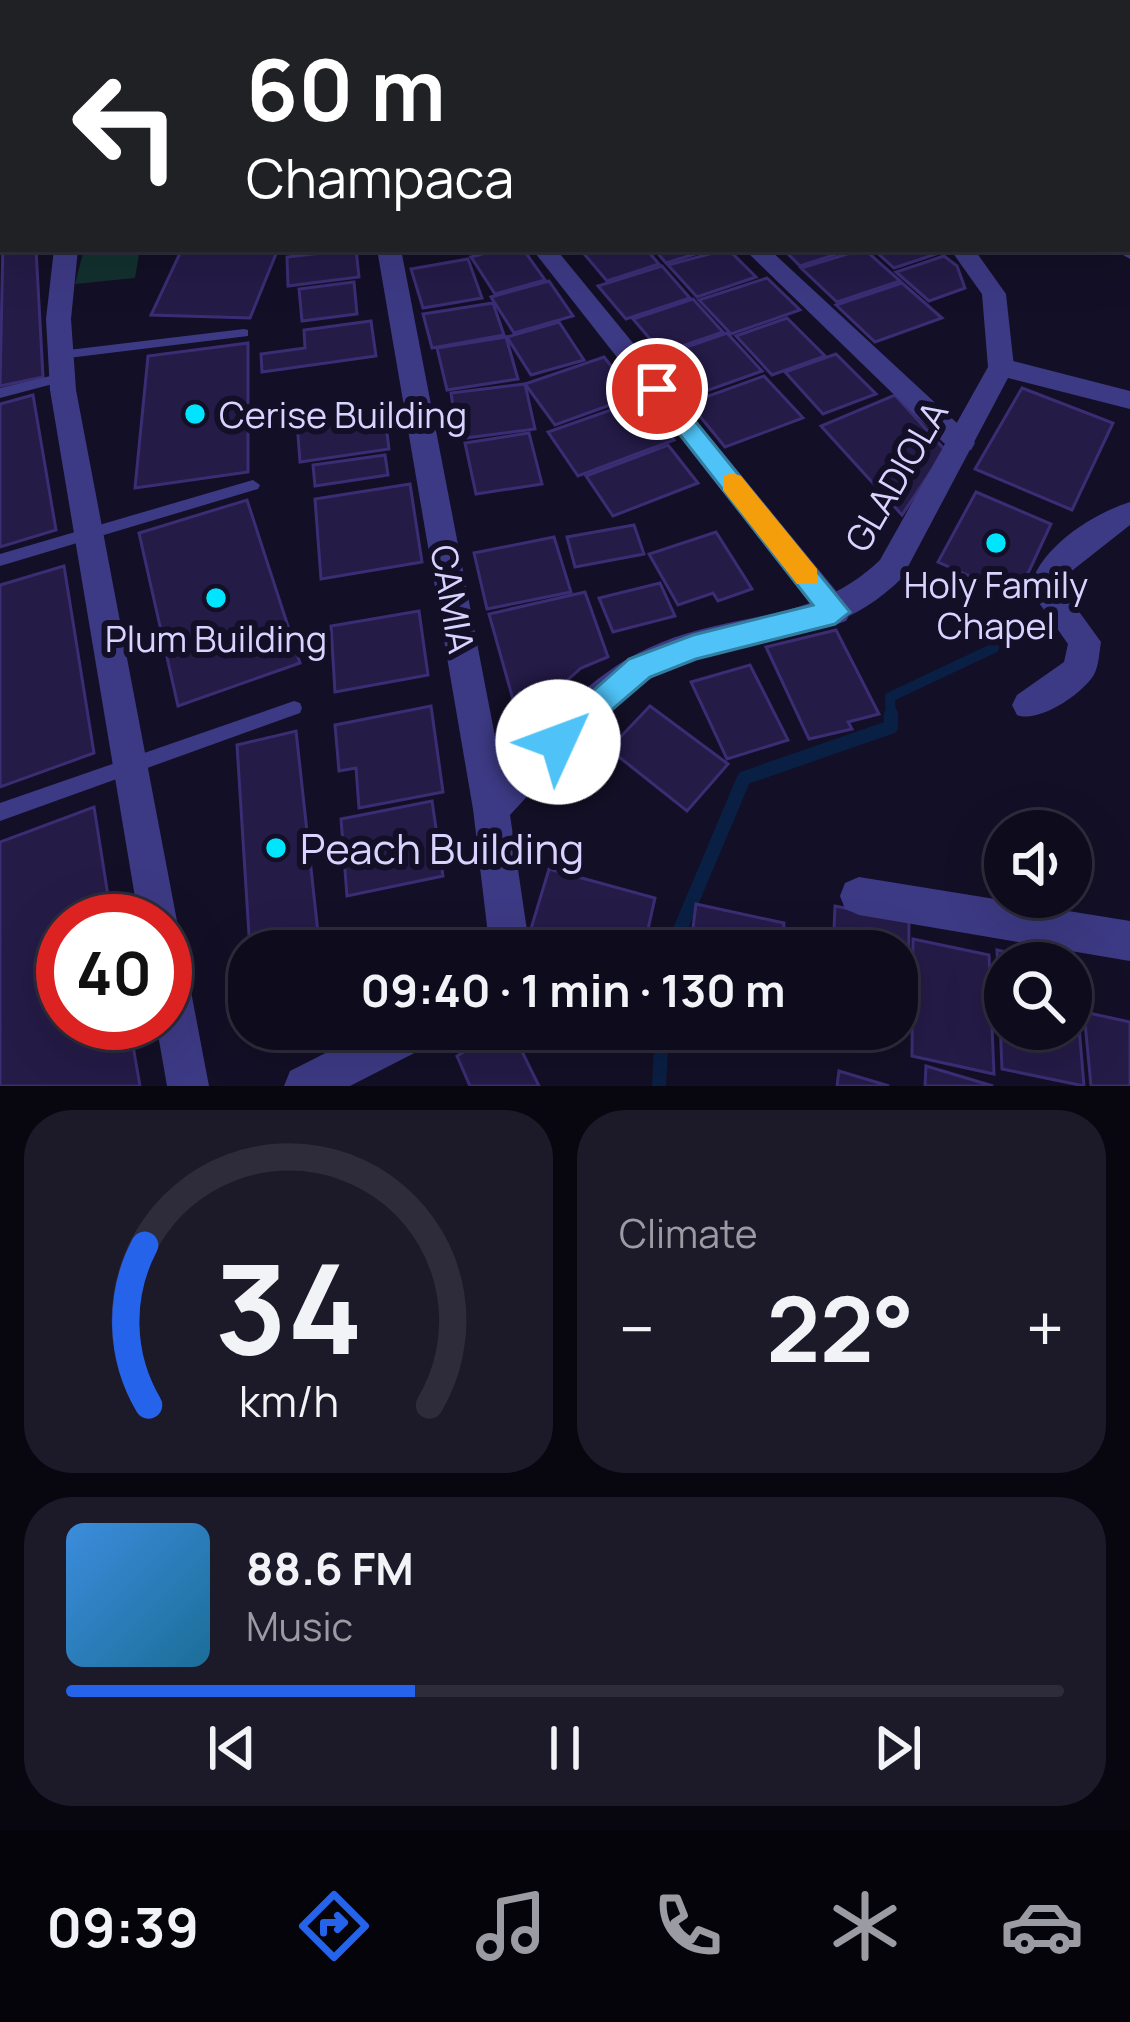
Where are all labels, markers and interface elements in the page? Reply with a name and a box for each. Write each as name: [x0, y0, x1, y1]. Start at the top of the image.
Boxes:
text: 60 m: [246, 31, 446, 146]
icon: left: [48, 48, 204, 204]
text: Champaca: [246, 140, 514, 214]
pin: [606, 338, 708, 440]
icon: arrive: [624, 356, 690, 422]
place label: Cerise Building: [219, 390, 467, 439]
street label: GLADIOLA: [833, 392, 959, 560]
marker: Cerise Building: [182, 401, 208, 427]
marker: Holy Family Chapel: [983, 530, 1009, 556]
street label: CAMIA: [419, 541, 487, 657]
place label: Holy Family Chapel: [904, 560, 1088, 650]
marker: Plum Building: [203, 585, 229, 611]
place label: Plum Building: [105, 614, 327, 663]
position arrow: [495, 679, 621, 805]
map controls: [984, 810, 1092, 1050]
button: sound: [984, 810, 1092, 918]
place label: Peach Building: [300, 819, 584, 877]
marker: Peach Building: [263, 835, 289, 861]
speed limit sign: 40: [36, 894, 192, 1050]
button: search: [984, 942, 1092, 1050]
text: 09:40 · 1 min · 130 m: [361, 959, 785, 1021]
text: Climate: [619, 1206, 758, 1260]
text: 34: [214, 1221, 363, 1391]
text: 22°: [766, 1266, 914, 1389]
text: −: [619, 1283, 655, 1373]
text: +: [1026, 1283, 1064, 1373]
text: km/h: [239, 1370, 338, 1429]
text: 88.6 FM: [246, 1537, 414, 1599]
text: Music: [246, 1599, 353, 1653]
icon: previous: [199, 1715, 265, 1781]
icon: pause: [532, 1715, 598, 1781]
icon: next: [865, 1715, 931, 1781]
icon: directions: [292, 1884, 376, 1968]
icon: music: [469, 1884, 553, 1968]
icon: phone: [646, 1884, 730, 1968]
icon: climate: [823, 1884, 907, 1968]
icon: car: [1000, 1884, 1084, 1968]
text: 09:39: [46, 1889, 199, 1963]

